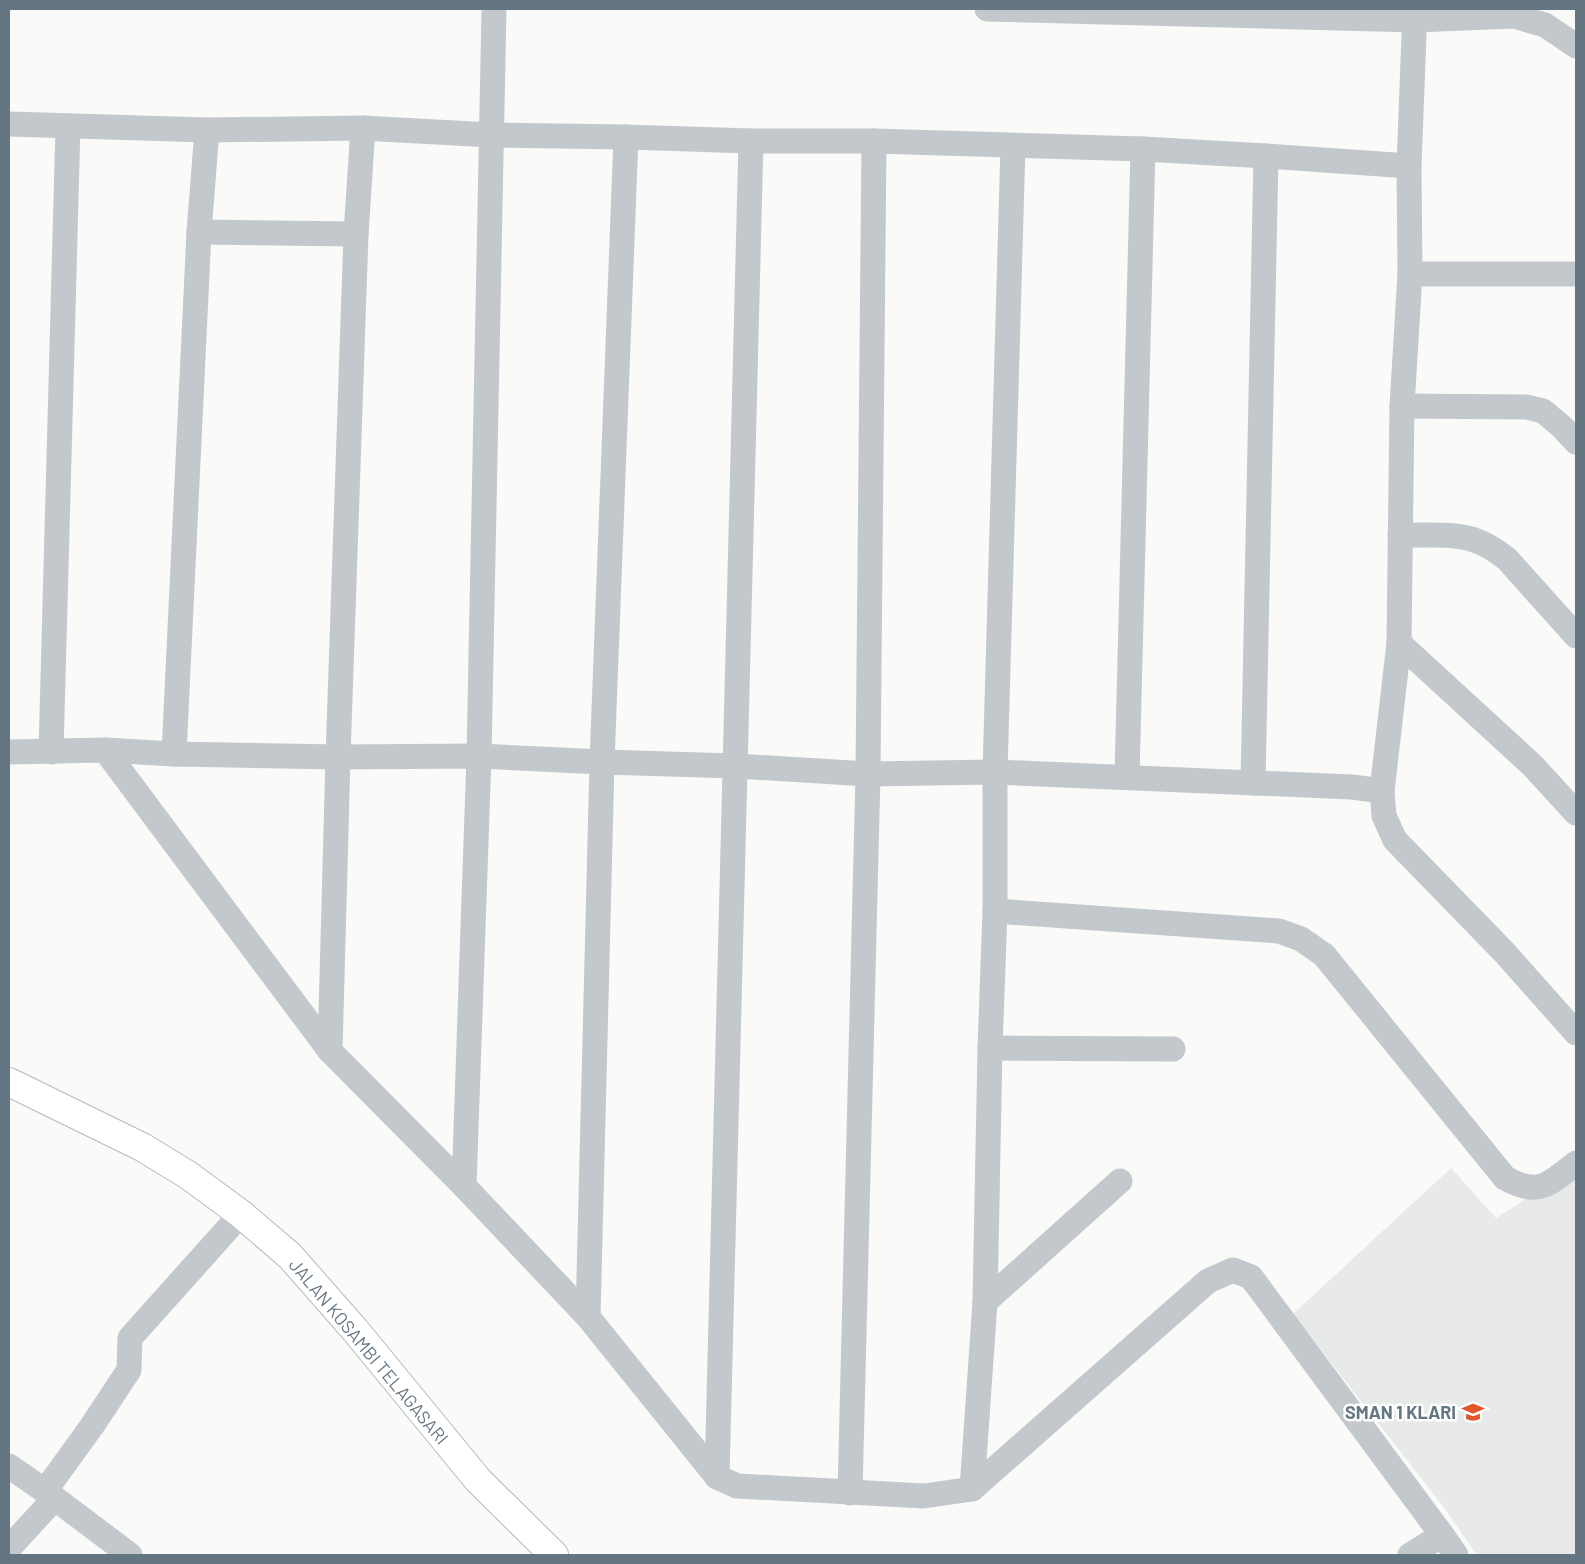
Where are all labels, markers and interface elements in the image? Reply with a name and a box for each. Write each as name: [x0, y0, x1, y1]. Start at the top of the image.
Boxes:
street label: JALAN KOSAMBI TELAGASARI: [285, 1254, 453, 1448]
school or university icon: SMAN 1 KLARI: [1460, 1399, 1486, 1425]
place label: SMAN 1 KLARI: [1345, 1401, 1456, 1423]

